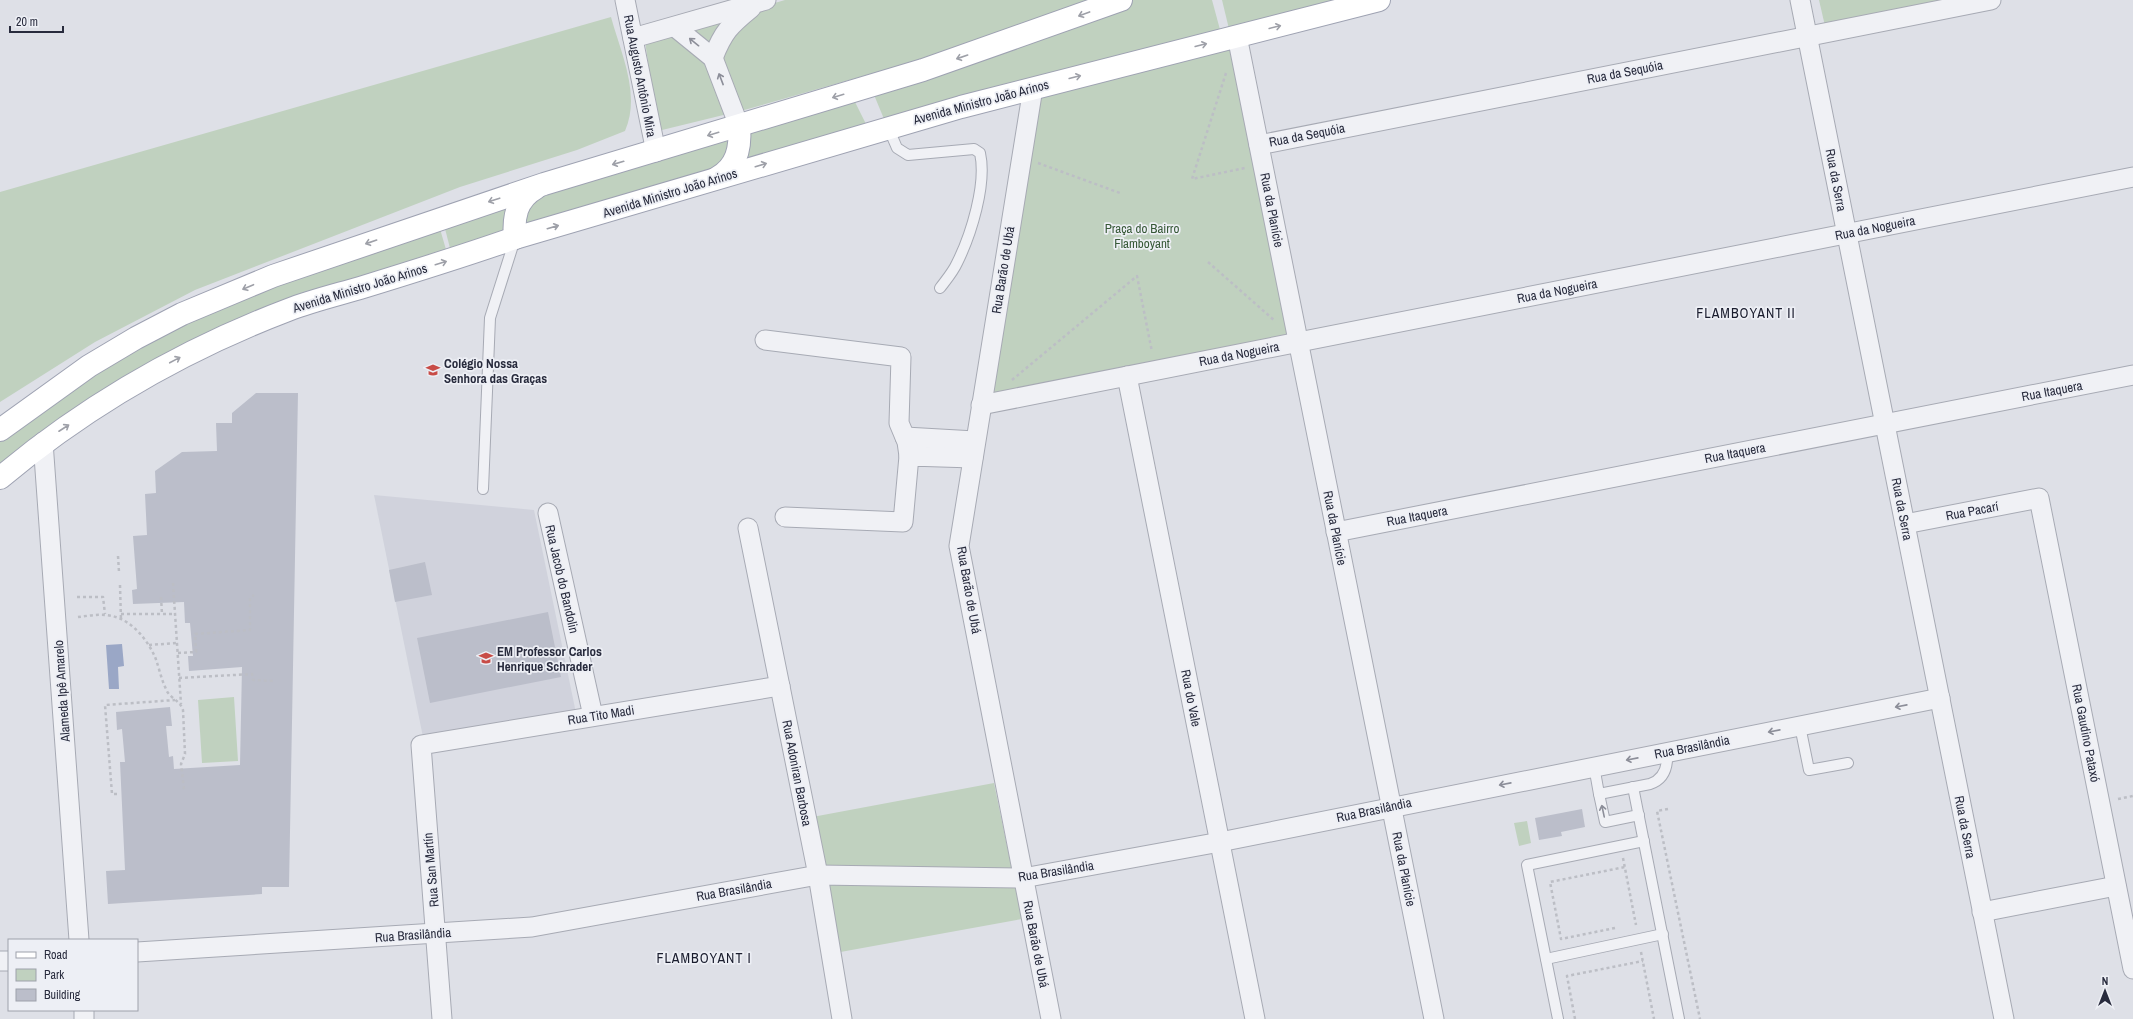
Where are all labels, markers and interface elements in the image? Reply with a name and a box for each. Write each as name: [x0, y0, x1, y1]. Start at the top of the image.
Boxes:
scale bar: [10, 8, 63, 34]
one-way arrow: [1078, 11, 1091, 18]
street label: Rua Augusto Antônio Mira: [620, 13, 660, 139]
text: 20 m: [16, 14, 38, 30]
one-way arrow: [1268, 22, 1281, 30]
one-way arrow: [689, 37, 700, 46]
one-way arrow: [1194, 41, 1207, 49]
one-way arrow: [955, 54, 968, 61]
street label: Rua da Sequóia: [1586, 56, 1665, 88]
one-way arrow: [716, 73, 724, 85]
one-way arrow: [1068, 73, 1081, 81]
street label: Avenida Ministro João Arinos: [910, 76, 1051, 129]
one-way arrow: [831, 93, 844, 100]
street label: Rua da Sequóia: [1268, 119, 1347, 151]
one-way arrow: [707, 131, 720, 138]
street label: Rua da Serra: [1822, 147, 1850, 213]
one-way arrow: [612, 160, 625, 167]
one-way arrow: [754, 161, 767, 168]
street label: Avenida Ministro João Arinos: [600, 164, 739, 222]
street label: Rua da Planície: [1256, 171, 1288, 249]
one-way arrow: [488, 197, 500, 205]
street label: Rua da Nogueira: [1834, 212, 1917, 244]
park label: Praça do Bairro Flamboyant: [1105, 220, 1179, 252]
one-way arrow: [546, 223, 559, 230]
street label: Rua Barão de Ubá: [988, 225, 1018, 315]
one-way arrow: [365, 239, 377, 247]
street label: Avenida Ministro João Arinos: [290, 259, 429, 317]
one-way arrow: [434, 259, 447, 266]
street label: Rua da Nogueira: [1516, 275, 1599, 307]
one-way arrow: [243, 283, 255, 291]
district label: FLAMBOYANT II: [1696, 304, 1796, 322]
street label: Rua da Nogueira: [1198, 338, 1281, 370]
place label: Colégio Nossa Senhora das Graças: [444, 355, 547, 387]
one-way arrow: [169, 356, 181, 364]
school or university icon: Colégio Nossa Senhora das Graças: [425, 362, 441, 378]
street label: Rua Itaquera: [2020, 377, 2084, 405]
one-way arrow: [58, 424, 69, 432]
street label: Rua Itaquera: [1703, 439, 1767, 467]
street label: Rua da Serra: [1888, 476, 1916, 542]
street label: Rua da Planície: [1319, 489, 1351, 567]
street label: Rua Pacarí: [1944, 497, 2001, 524]
street label: Rua Itaquera: [1385, 502, 1449, 530]
street label: Rua Jacob do Bandolin: [541, 523, 583, 635]
street label: Rua Barão de Ubá: [953, 545, 985, 635]
street label: Alameda Ipê Amarelo: [50, 640, 74, 743]
place label: EM Professor Carlos Henrique Schrader: [497, 643, 602, 675]
school or university icon: EM Professor Carlos Henrique Schrader: [478, 650, 494, 666]
street label: Rua do Vale: [1177, 668, 1205, 728]
street label: Rua Gaudino Pataxó: [2068, 683, 2104, 784]
street label: Rua Tito Madi: [567, 701, 636, 729]
one-way arrow: [1895, 702, 1908, 710]
street label: Rua Adoniran Barbosa: [778, 718, 816, 828]
one-way arrow: [1768, 727, 1781, 735]
street label: Rua Brasilândia: [1653, 731, 1731, 763]
one-way arrow: [1626, 755, 1639, 763]
one-way arrow: [1499, 780, 1512, 788]
street label: Rua Brasilândia: [1335, 794, 1413, 826]
street label: Rua da Serra: [1951, 794, 1979, 860]
one-way arrow: [1598, 805, 1606, 818]
street label: Rua da Planície: [1388, 830, 1420, 908]
street label: Rua San Martín: [419, 832, 443, 908]
street label: Rua Brasilândia: [1017, 857, 1095, 885]
street label: Rua Brasilândia: [695, 875, 773, 905]
street label: Rua Barão de Ubá: [1019, 899, 1053, 989]
street label: Rua Brasilândia: [374, 924, 452, 946]
legend: [8, 939, 138, 1011]
text: Road: [44, 947, 68, 963]
district label: FLAMBOYANT I: [656, 949, 752, 967]
text: Park: [44, 967, 64, 983]
north arrow: [2085, 971, 2125, 1011]
text: N: [2102, 974, 2108, 988]
text: Building: [44, 987, 81, 1003]

